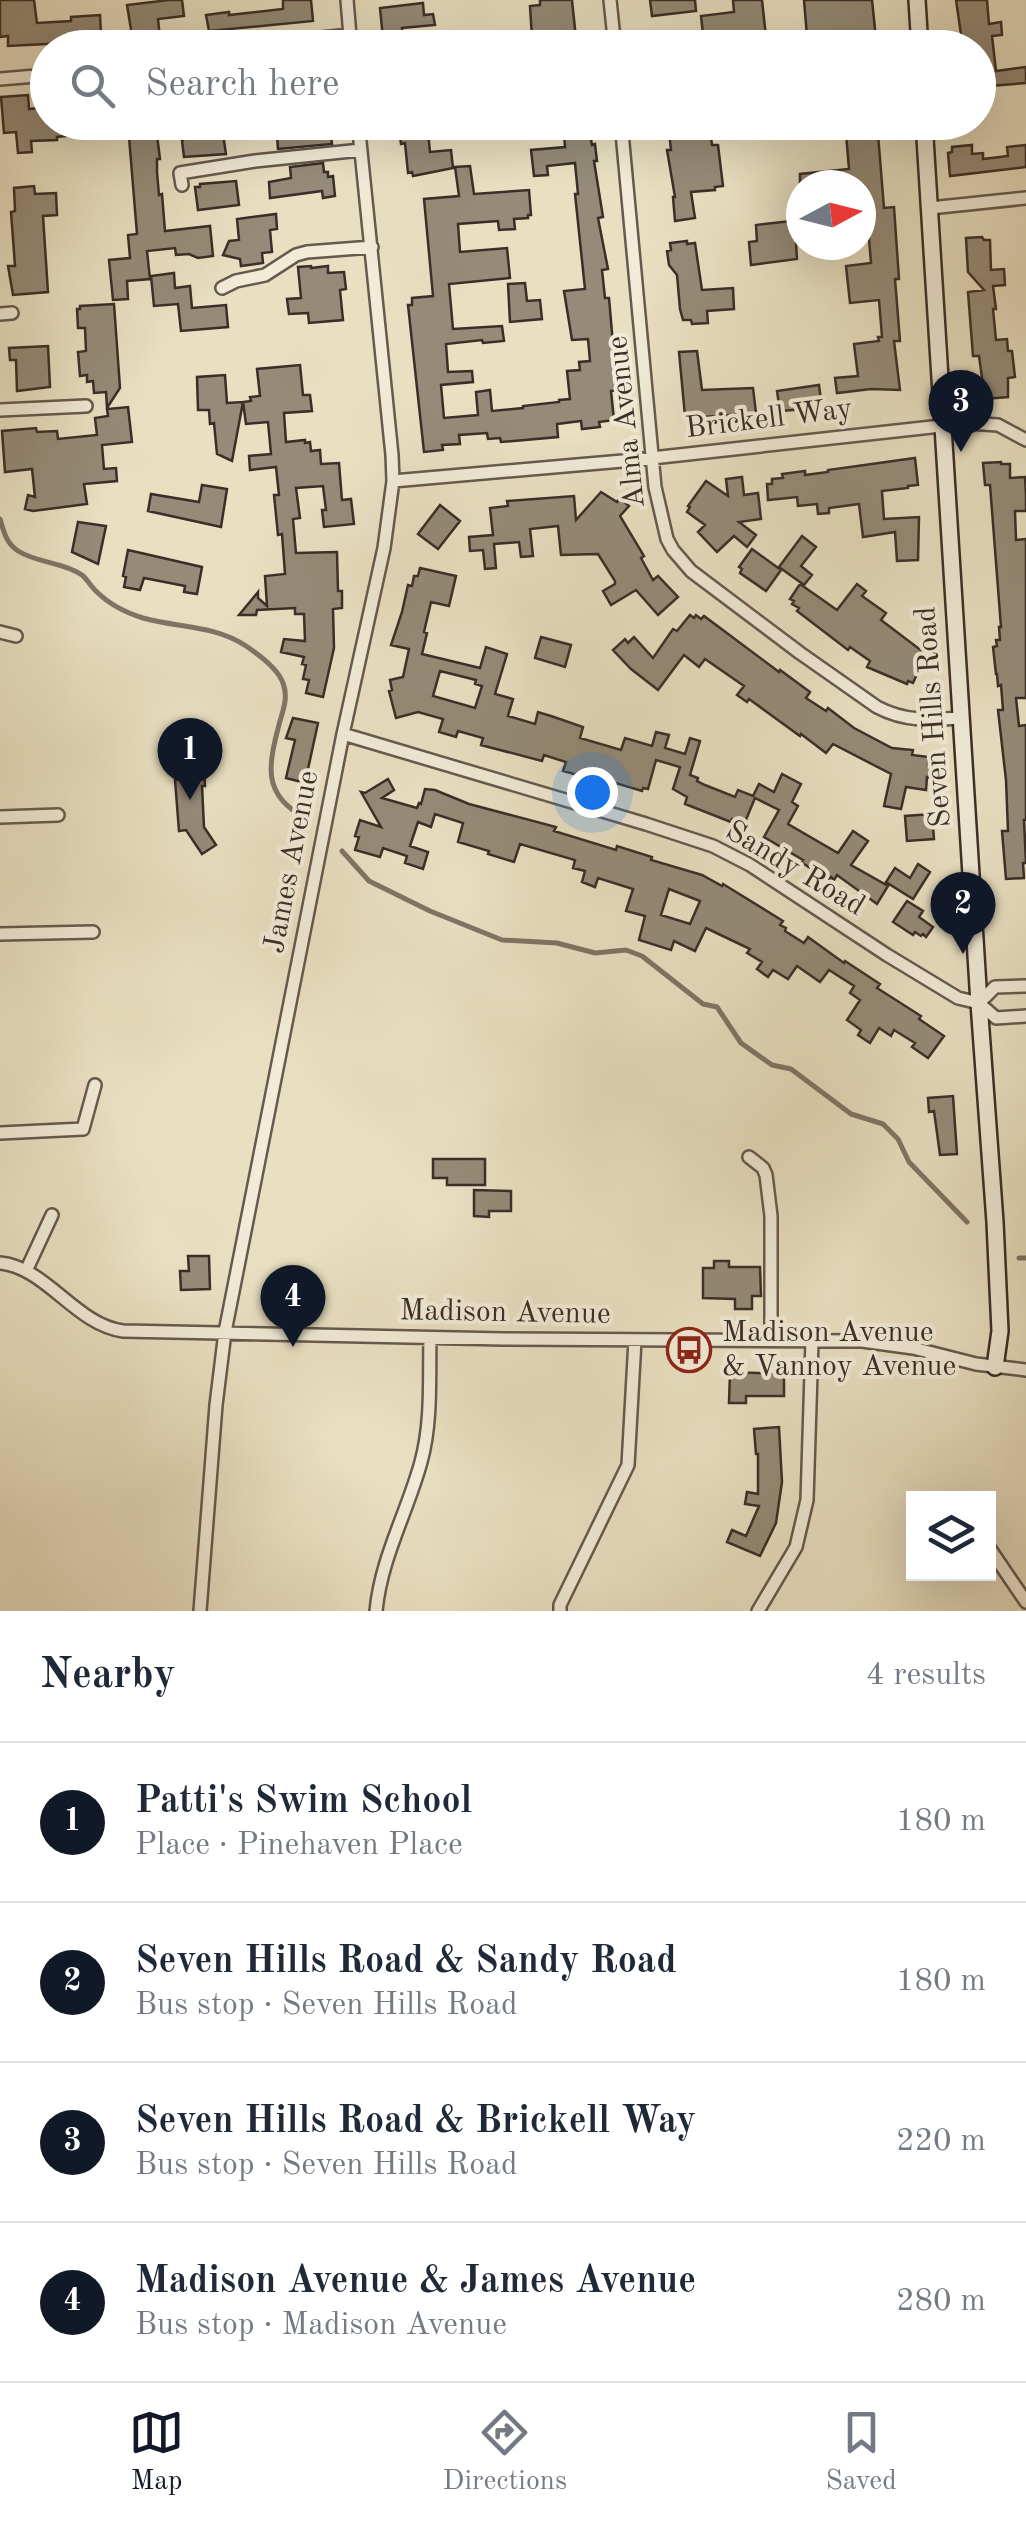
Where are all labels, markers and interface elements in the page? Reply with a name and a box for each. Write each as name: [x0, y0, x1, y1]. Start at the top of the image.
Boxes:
search box: [30, 30, 996, 140]
icon: search: [65, 58, 120, 113]
text: Search here: [145, 66, 340, 104]
north arrow: [786, 170, 876, 260]
street label: Alma Avenue: [603, 334, 651, 510]
pin: 3: [928, 370, 994, 452]
street label: Brickell Way: [684, 394, 854, 444]
street label: Seven Hills Road: [911, 605, 957, 829]
pin: 1: [158, 718, 222, 800]
your location: [567, 767, 618, 818]
street label: James Avenue: [260, 768, 324, 956]
street label: Sandy Road: [720, 816, 870, 922]
pin: 2: [930, 872, 996, 954]
pin: 4: [260, 1264, 326, 1347]
street label: Madison Avenue: [399, 1296, 611, 1330]
place label: Madison Avenue & Vannoy Avenue: [722, 1318, 956, 1382]
bus stop icon: Madison Avenue & Vannoy Avenue: [666, 1327, 712, 1373]
map controls: [906, 1491, 996, 1581]
button: layers: [906, 1491, 996, 1581]
text: Nearby: [40, 1655, 176, 1697]
text: 4 results: [866, 1660, 986, 1692]
text: Patti's Swim School: [135, 1783, 472, 1821]
text: 1: [63, 1806, 82, 1838]
text: 180 m: [896, 1806, 986, 1838]
text: Place · Pinehaven Place: [135, 1830, 463, 1862]
text: Seven Hills Road & Sandy Road: [135, 1943, 677, 1981]
text: 2: [63, 1966, 82, 1998]
text: 180 m: [896, 1966, 986, 1998]
text: Bus stop · Seven Hills Road: [135, 1990, 518, 2022]
text: Seven Hills Road & Brickell Way: [135, 2103, 696, 2141]
text: 3: [63, 2126, 82, 2158]
text: 220 m: [896, 2126, 986, 2158]
text: Bus stop · Seven Hills Road: [135, 2150, 518, 2182]
text: Madison Avenue & James Avenue: [135, 2263, 696, 2301]
text: 4: [63, 2286, 82, 2318]
text: 280 m: [896, 2286, 986, 2318]
text: Bus stop · Madison Avenue: [135, 2310, 507, 2342]
tab: Map: [129, 2405, 184, 2500]
tab: Directions: [443, 2405, 567, 2500]
tab: Saved: [825, 2405, 897, 2500]

